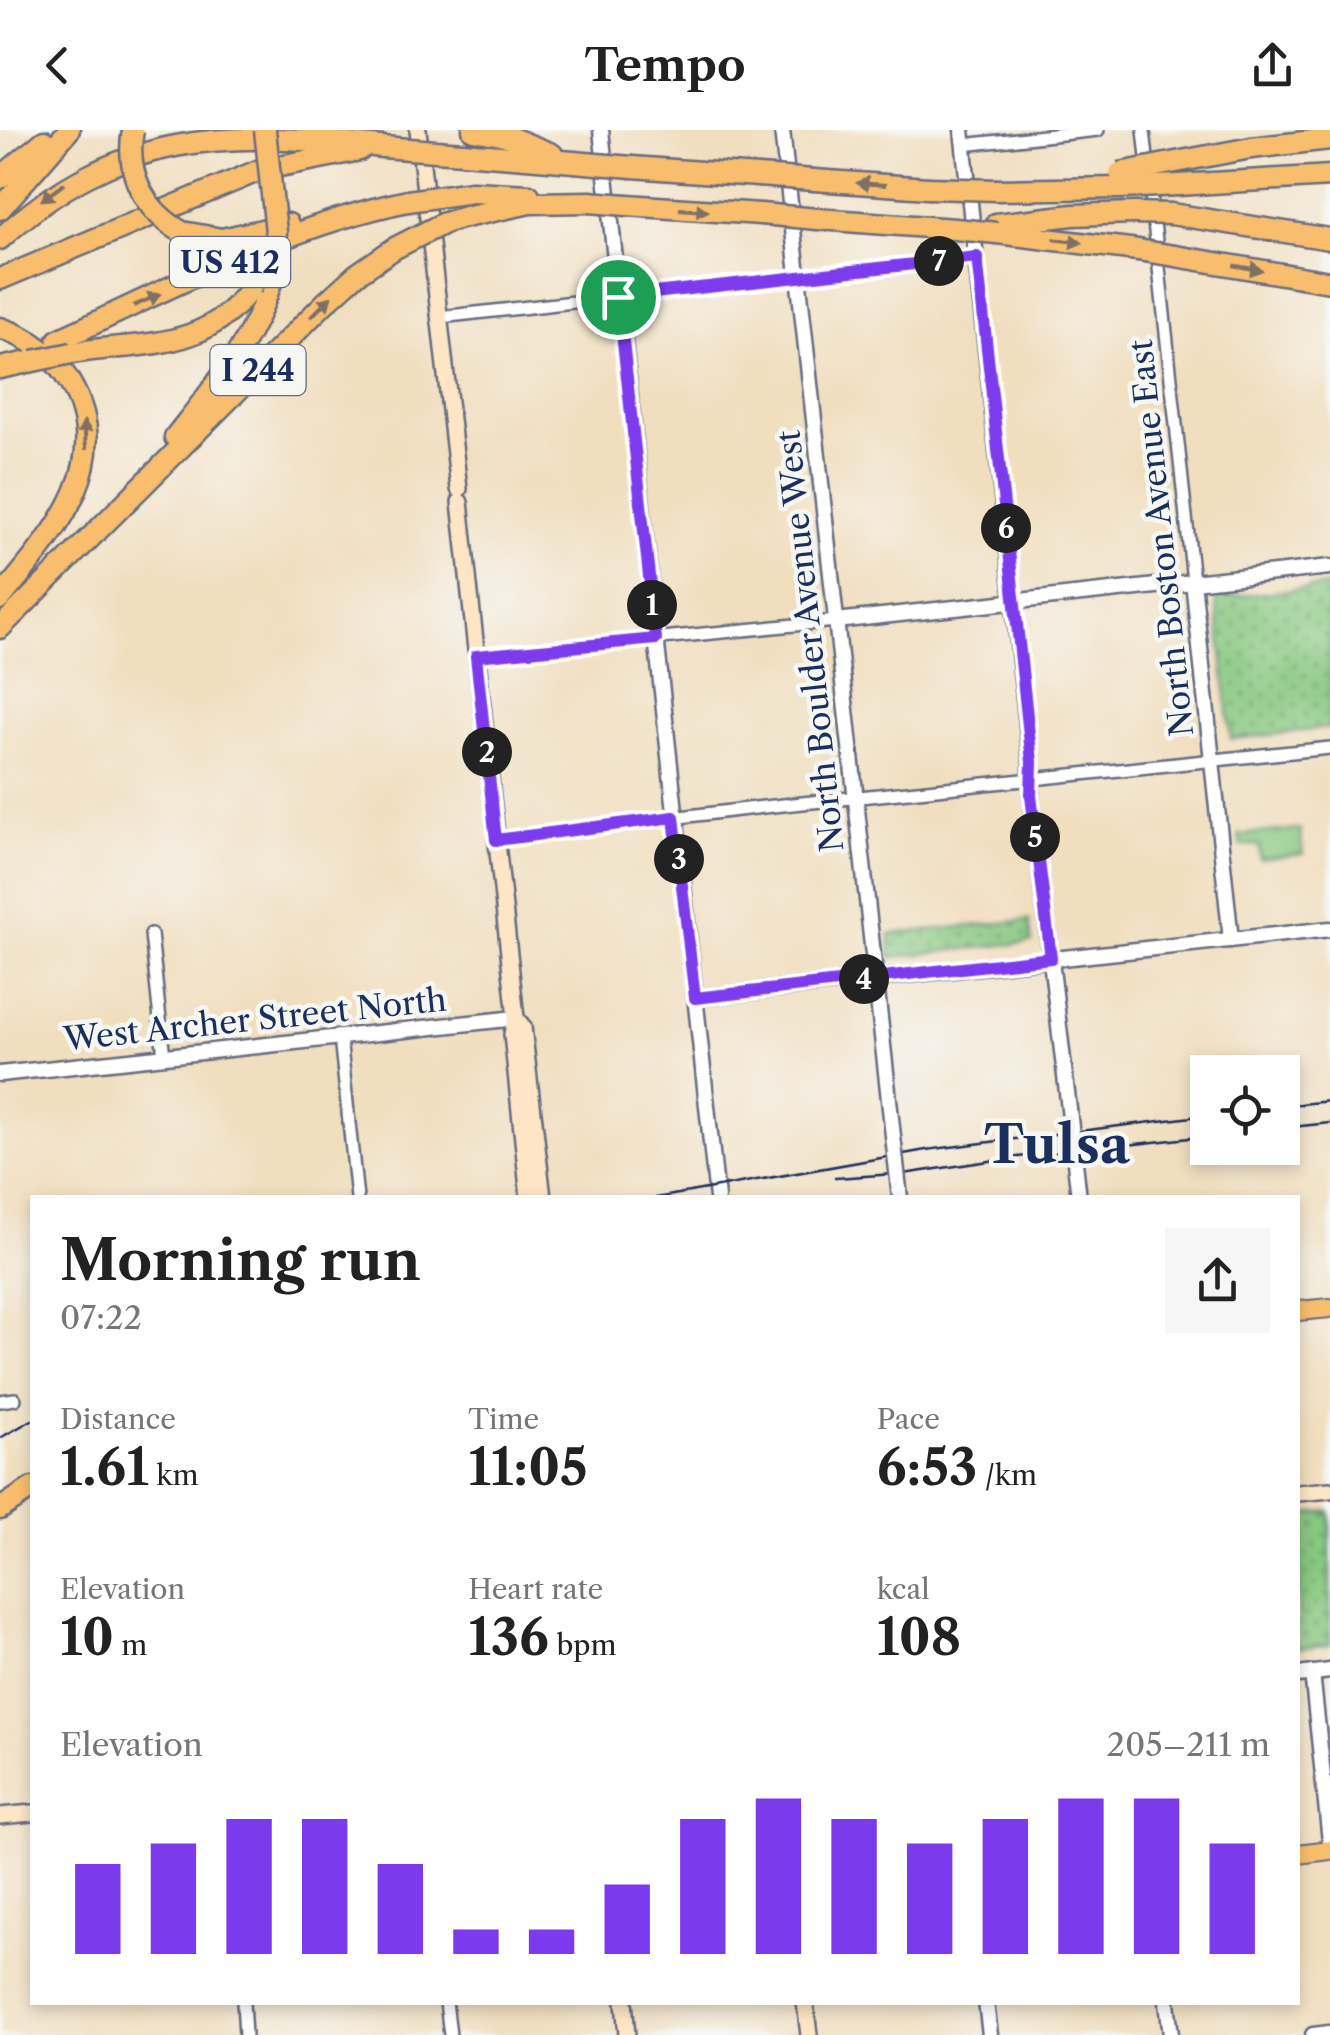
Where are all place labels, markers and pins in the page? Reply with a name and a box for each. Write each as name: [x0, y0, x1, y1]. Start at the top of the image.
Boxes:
pin: 7: [914, 236, 964, 286]
pin: [576, 255, 661, 340]
pin: 6: [981, 503, 1031, 553]
pin: 1: [627, 580, 677, 630]
pin: 2: [462, 727, 512, 777]
pin: 5: [1010, 812, 1060, 862]
pin: 3: [654, 834, 704, 884]
pin: 4: [839, 954, 889, 1004]

